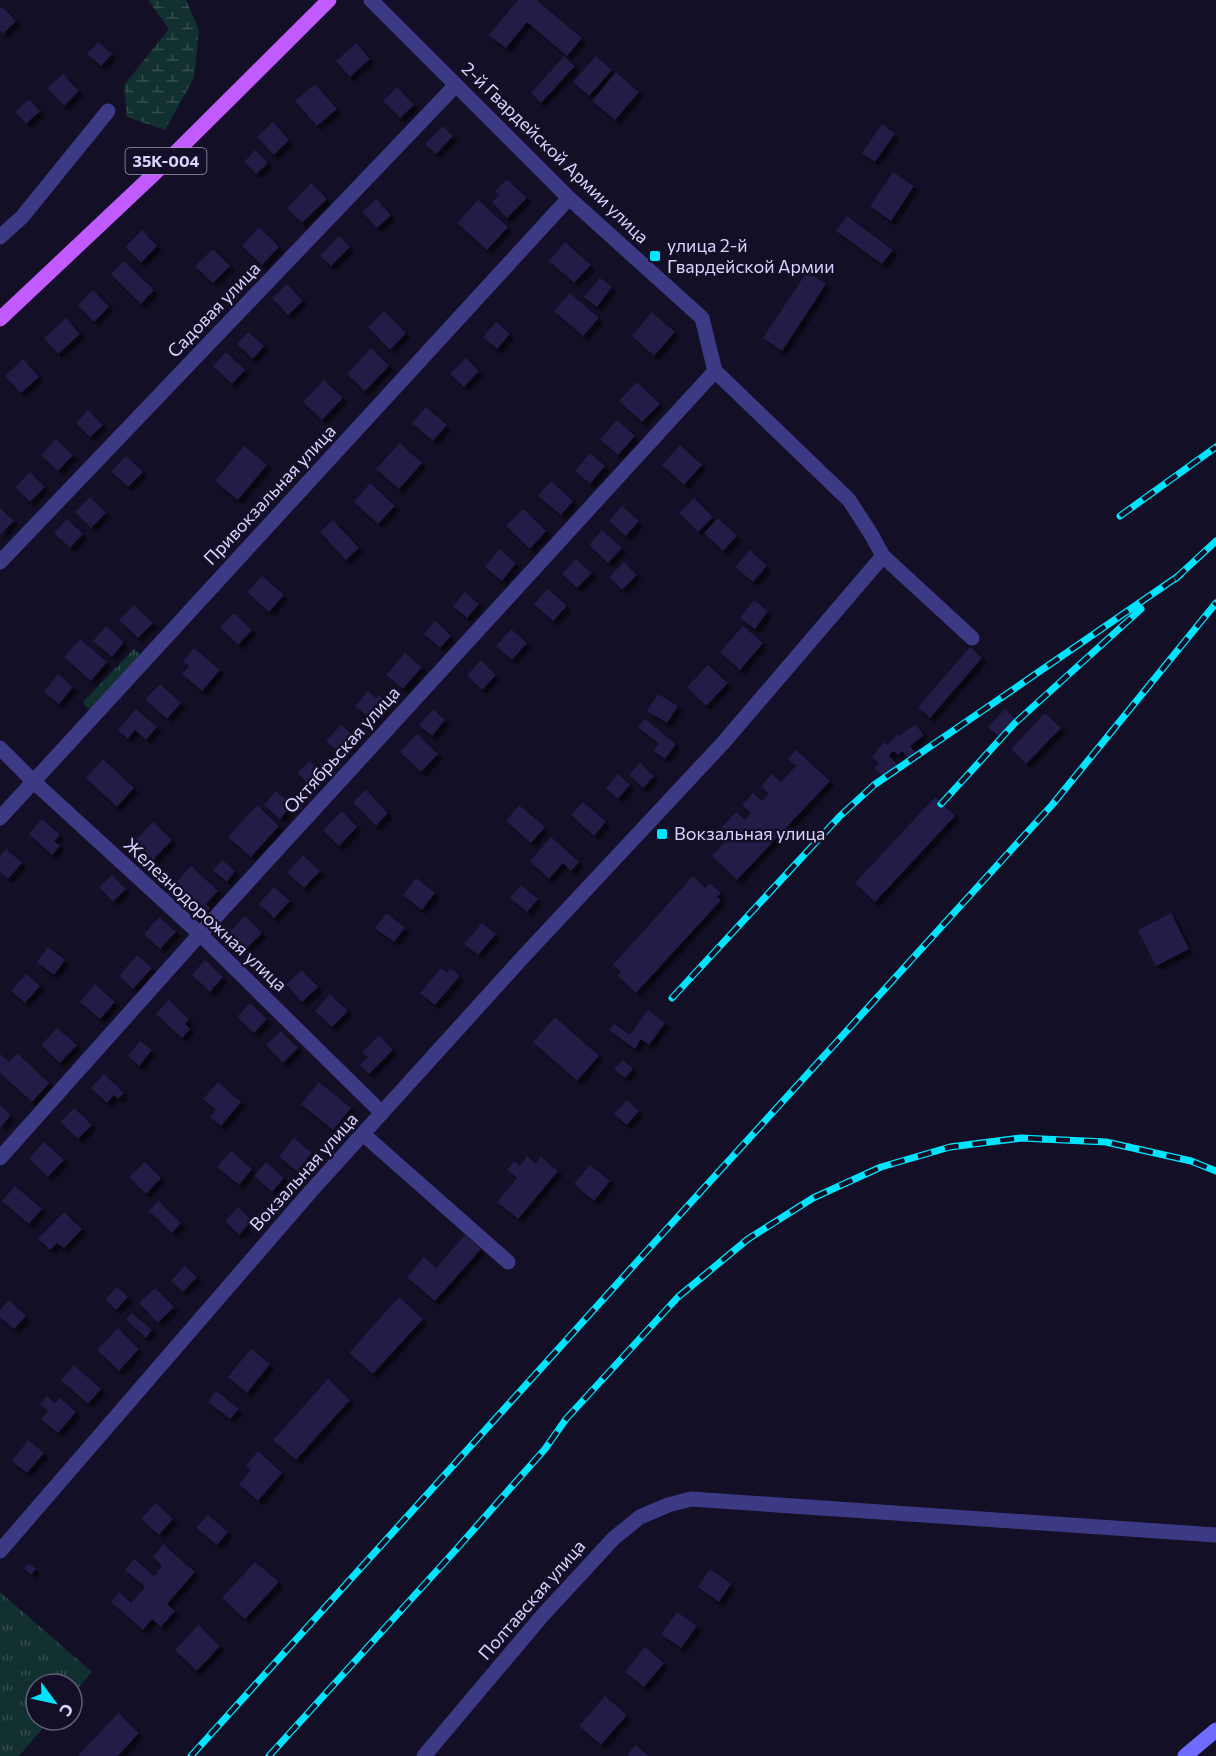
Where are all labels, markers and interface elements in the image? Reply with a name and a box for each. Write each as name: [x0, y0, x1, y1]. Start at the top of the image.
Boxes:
street label: 2-й Гвардейской Армии улица: [458, 57, 654, 248]
road number: 35К-004: [126, 148, 207, 174]
place label: улица 2-й Гвардейской Армии: [667, 234, 835, 277]
marker: улица 2-й Гвардейской Армии: [648, 249, 662, 263]
street label: Садовая улица: [162, 257, 264, 362]
street label: Привокзальная улица: [199, 420, 340, 569]
street label: Октябрьская улица: [279, 681, 404, 817]
place label: Вокзальная улица: [674, 822, 825, 844]
marker: Вокзальная улица: [655, 827, 669, 841]
street label: Железнодорожная улица: [120, 833, 292, 996]
street label: Вокзальная улица: [244, 1108, 362, 1235]
street label: Полтавская улица: [473, 1535, 589, 1664]
north arrow: [24, 1672, 84, 1732]
text: С: [56, 1701, 78, 1720]

